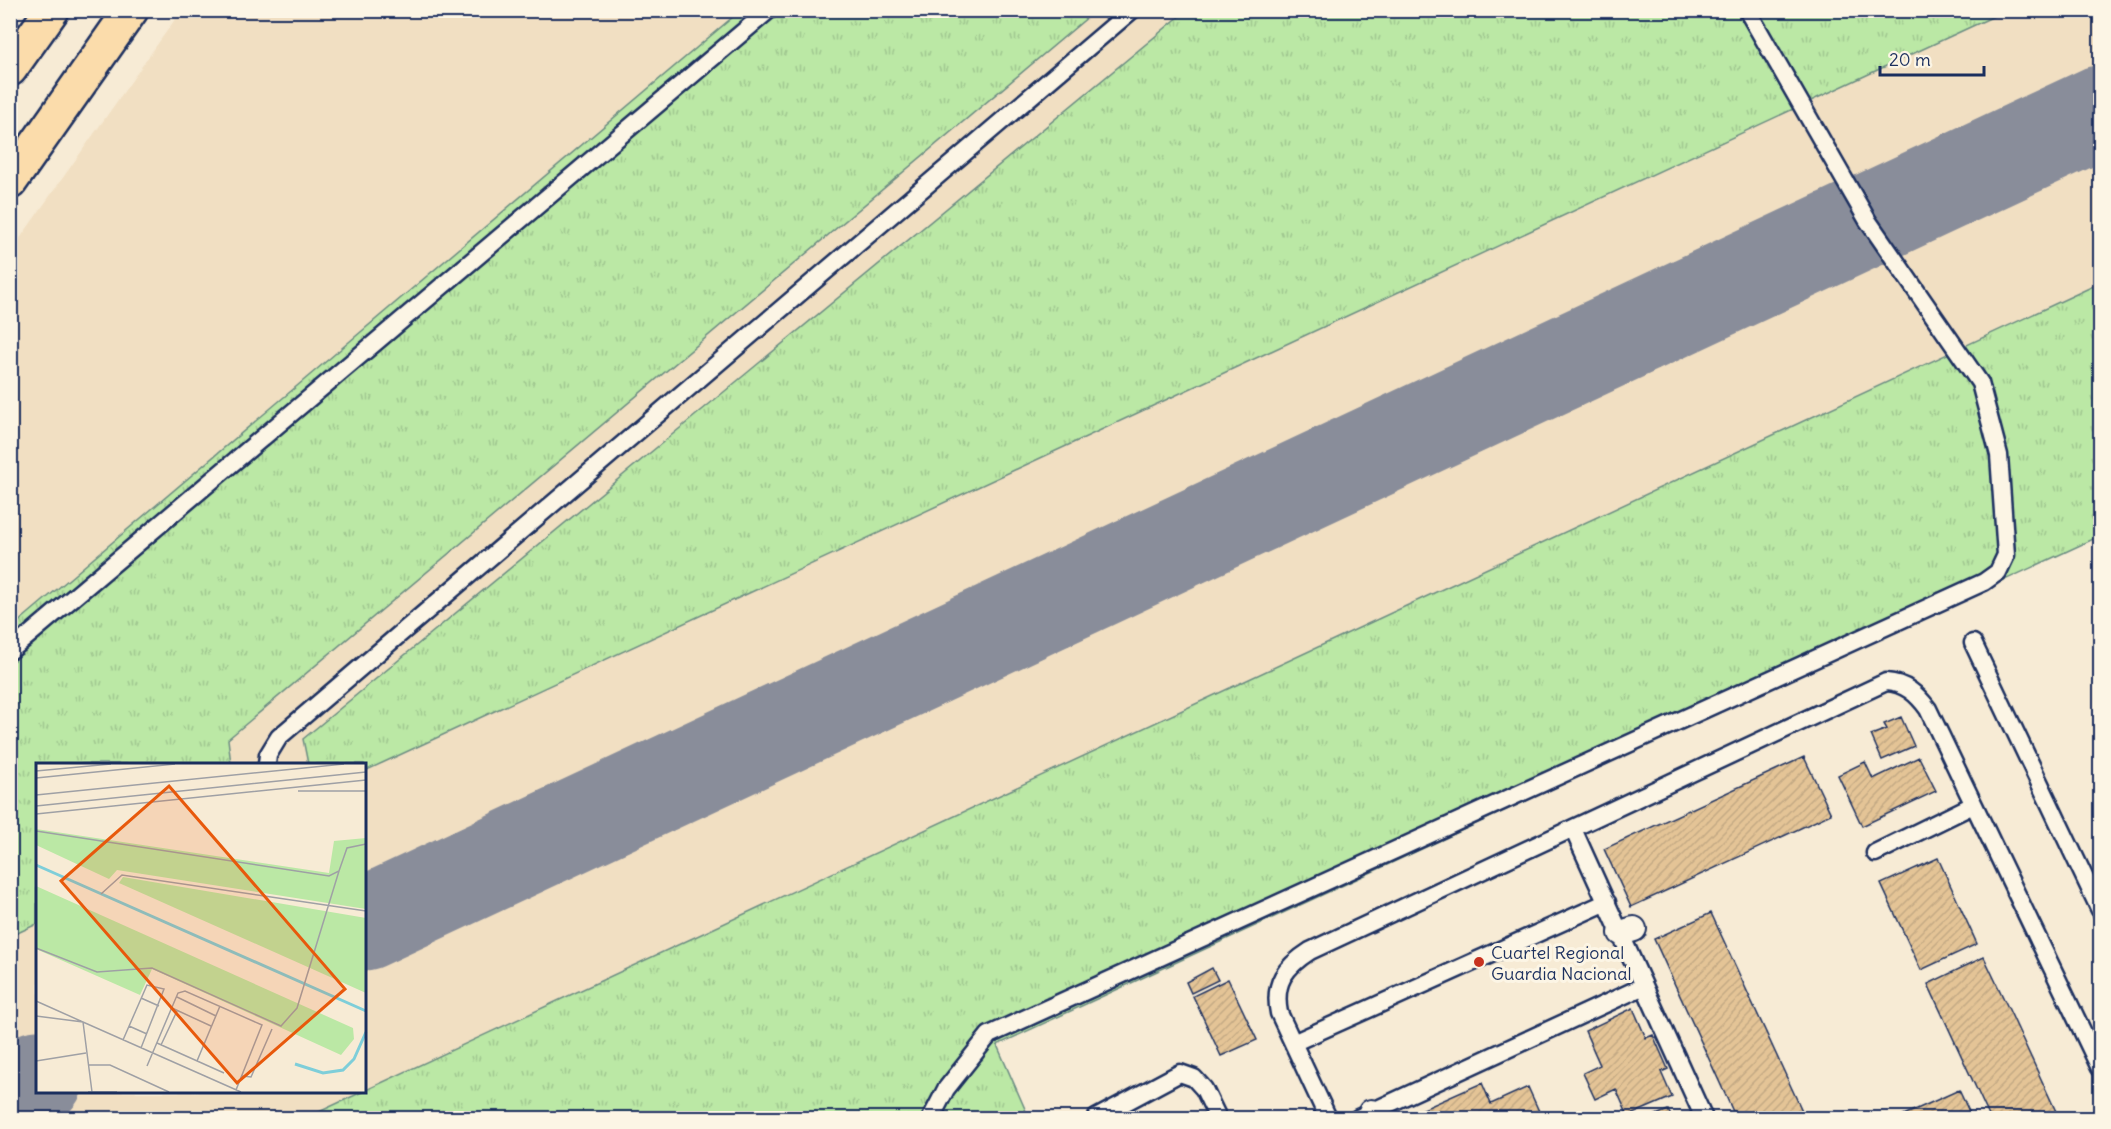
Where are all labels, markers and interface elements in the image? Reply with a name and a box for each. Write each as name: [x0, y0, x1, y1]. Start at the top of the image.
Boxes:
scale bar: [1880, 39, 1984, 77]
text: 20 m: [1889, 48, 1931, 71]
inset map: [36, 763, 366, 1093]
place label: Cuartel Regional Guardia Nacional: [1491, 941, 1632, 985]
marker: Cuartel Regional Guardia Nacional: [1472, 955, 1486, 969]

